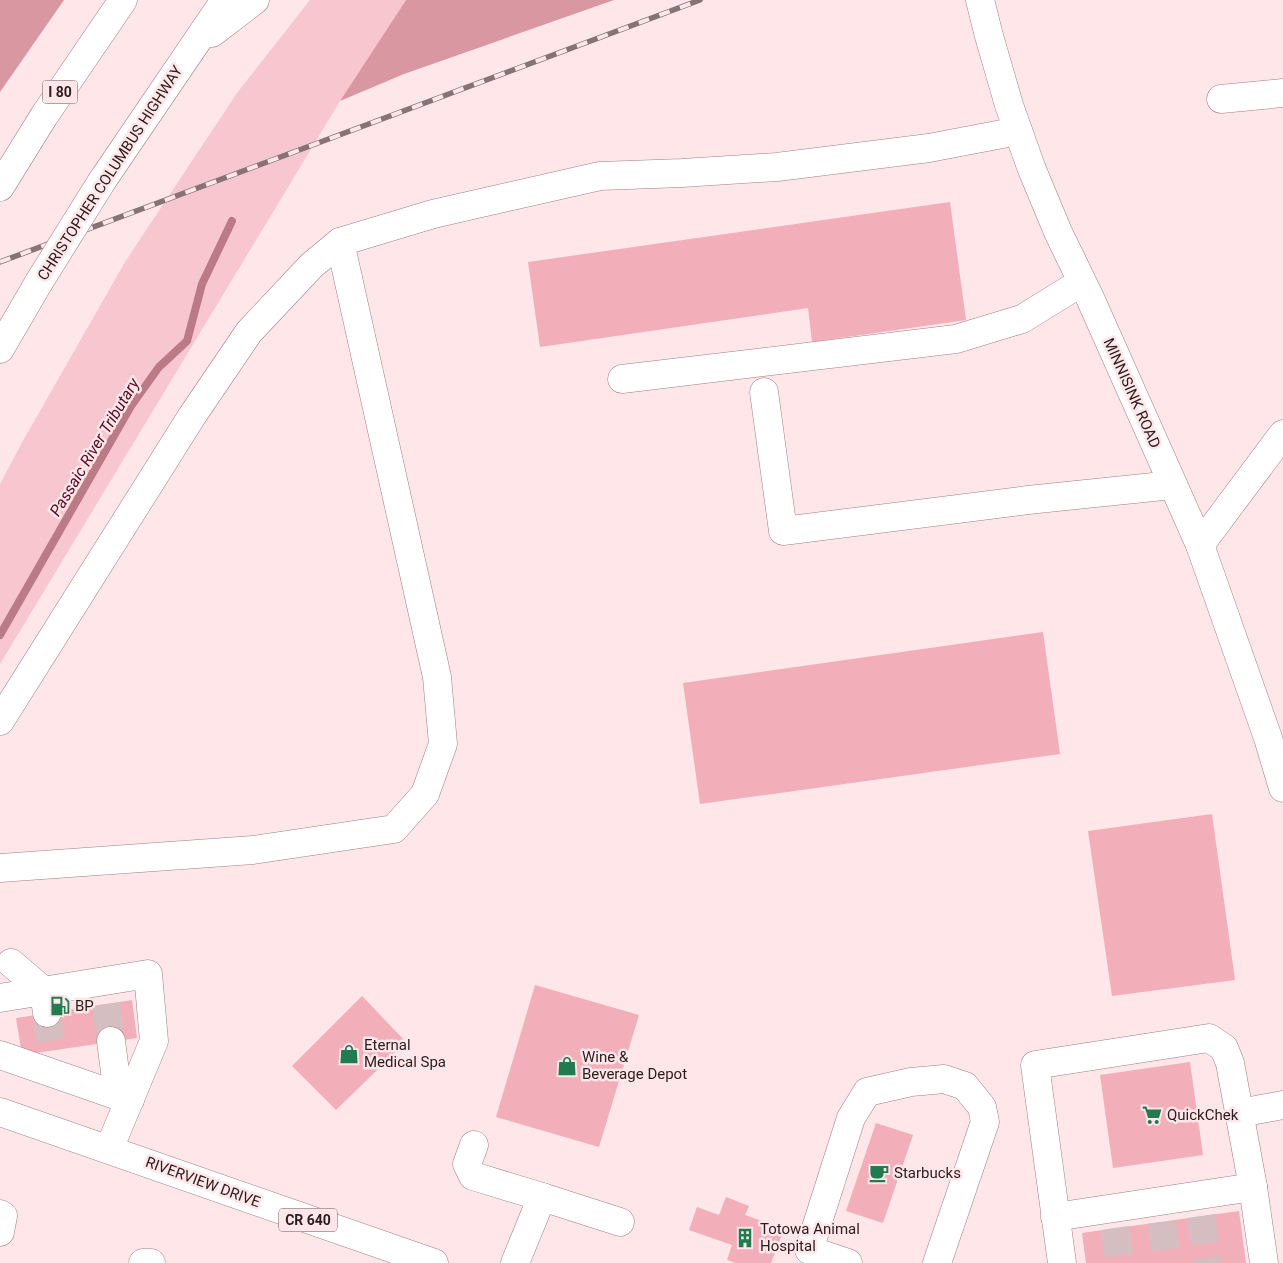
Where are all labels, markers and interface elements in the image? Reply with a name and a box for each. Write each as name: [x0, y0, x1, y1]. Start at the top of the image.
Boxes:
street label: CHRISTOPHER COLUMBUS HIGHWAY: [34, 62, 186, 284]
road number: I 80: [42, 80, 78, 104]
street label: MINNISINK ROAD: [1100, 335, 1164, 451]
water label: Passaic River Tributary: [46, 374, 143, 520]
fuel station icon: BP: [49, 995, 71, 1017]
place label: BP: [75, 997, 94, 1015]
place label: Eternal Medical Spa: [364, 1036, 446, 1071]
shop icon: Eternal Medical Spa: [338, 1043, 360, 1065]
place label: Wine & Beverage Depot: [582, 1048, 687, 1083]
shop icon: Wine & Beverage Depot: [556, 1055, 578, 1077]
supermarket icon: QuickChek: [1141, 1104, 1163, 1126]
place label: QuickChek: [1167, 1106, 1239, 1124]
street label: RIVERVIEW DRIVE: [143, 1153, 263, 1211]
cafe icon: Starbucks: [868, 1162, 890, 1184]
place label: Starbucks: [894, 1164, 961, 1182]
road number: CR 640: [279, 1208, 337, 1232]
place label: Totowa Animal Hospital: [760, 1220, 860, 1255]
building icon: Totowa Animal Hospital: [734, 1227, 756, 1249]

